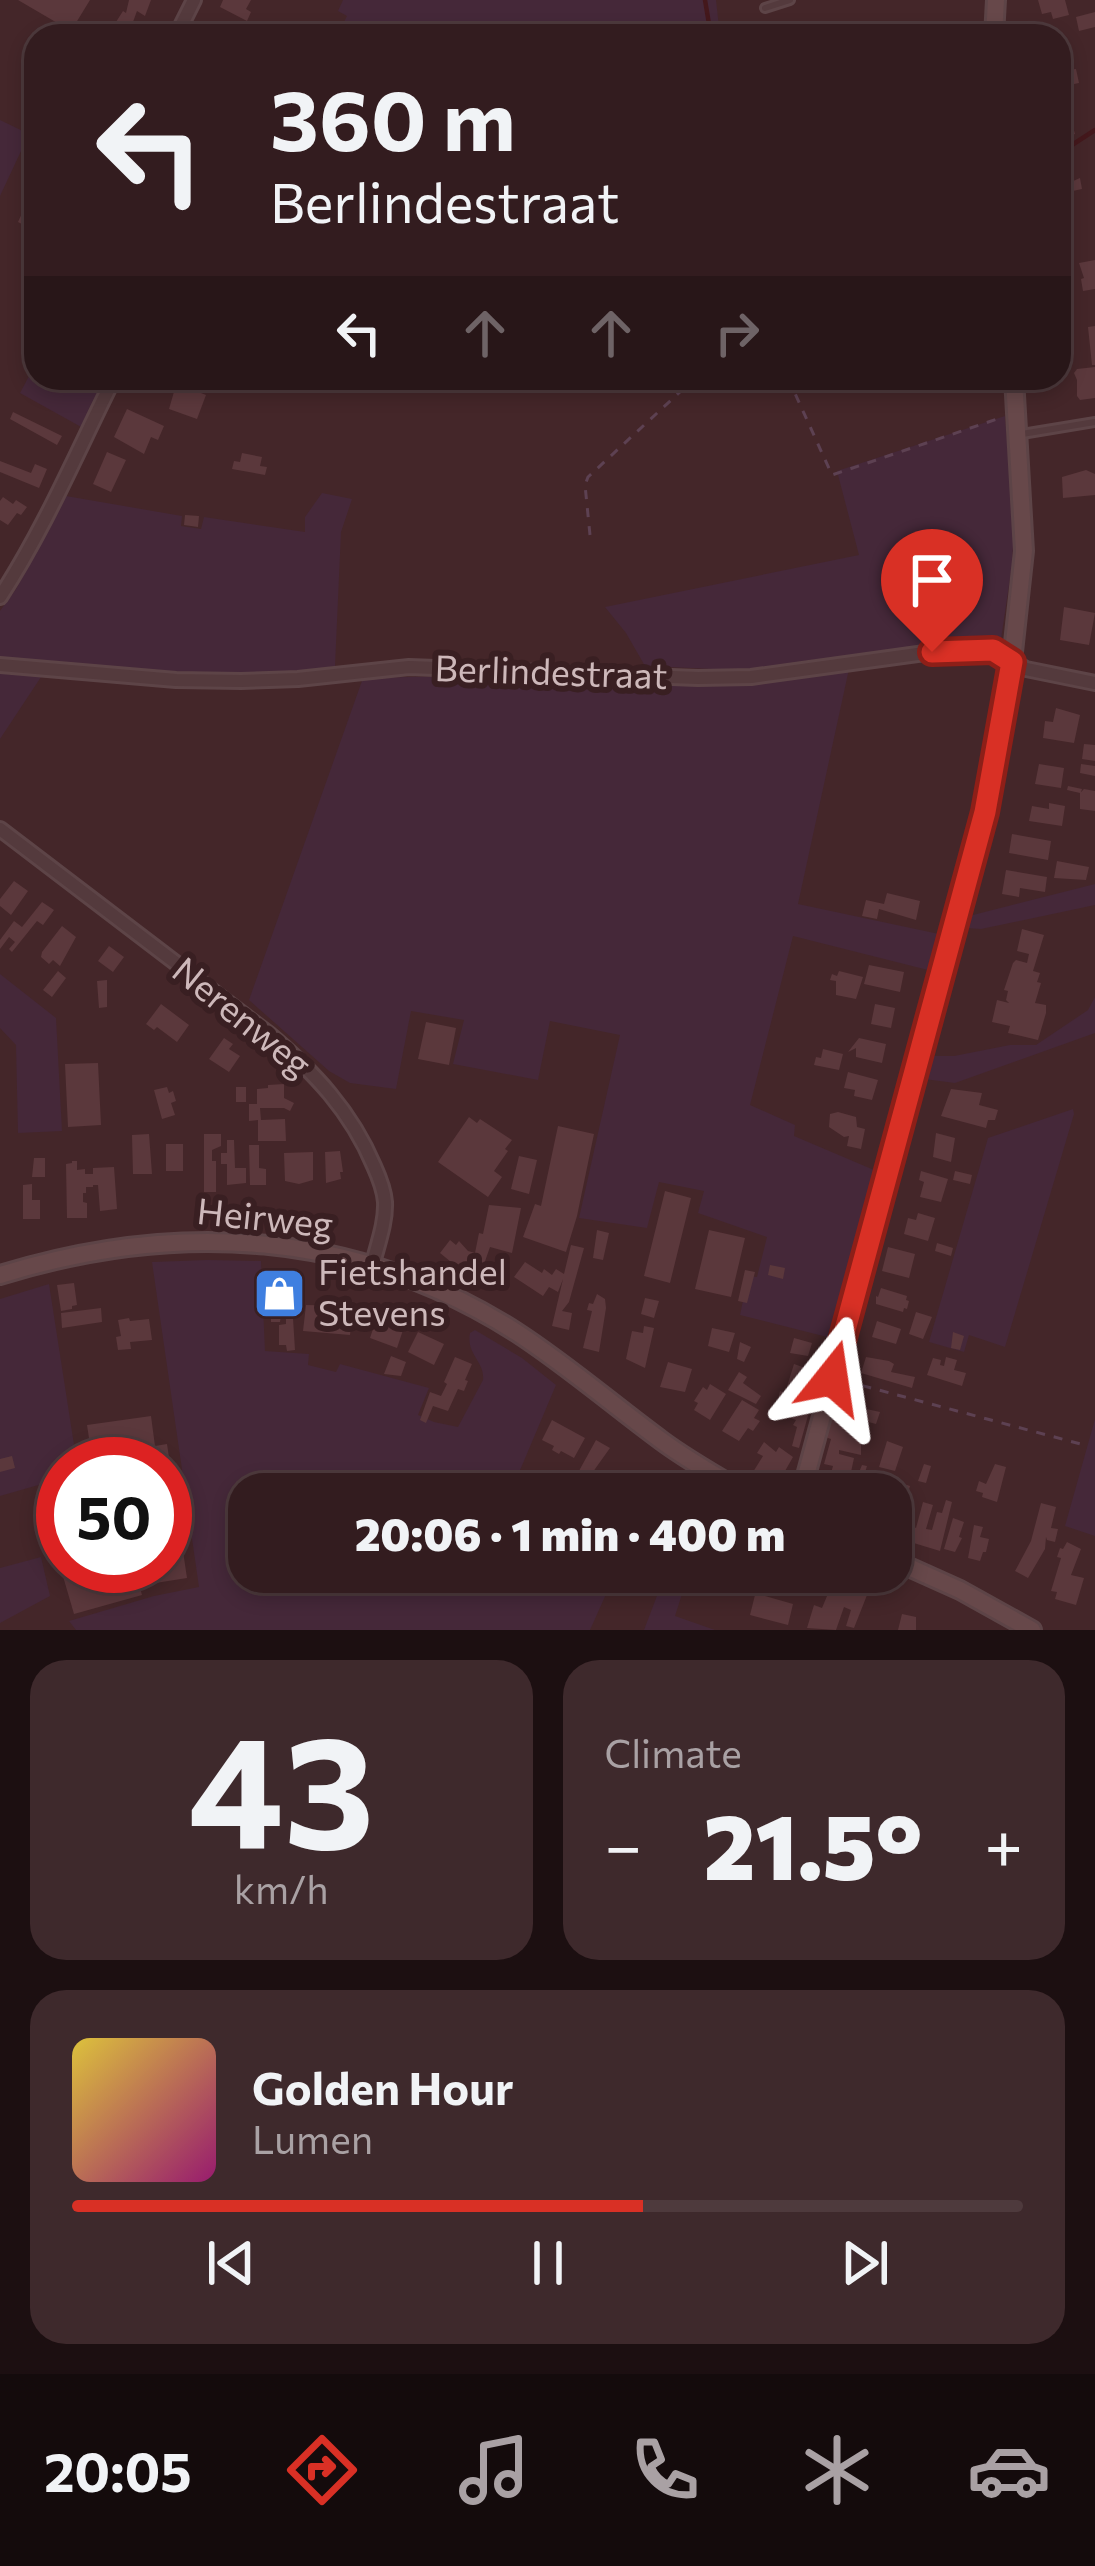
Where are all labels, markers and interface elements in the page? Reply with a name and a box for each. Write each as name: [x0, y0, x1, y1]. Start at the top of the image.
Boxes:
text: 360 m: [270, 66, 516, 168]
icon: left: [72, 72, 228, 228]
text: Berlindestraat: [270, 168, 619, 234]
icon: left: [326, 300, 392, 366]
icon: ahead: [452, 300, 518, 366]
icon: ahead: [578, 300, 644, 366]
icon: right: [704, 300, 770, 366]
pin: [881, 529, 983, 652]
icon: arrive: [899, 547, 965, 613]
street label: Berlindestraat: [434, 644, 668, 696]
street label: Nerenweg: [165, 946, 322, 1085]
street label: Heirweg: [195, 1187, 335, 1245]
place label: Fietshandel Stevens: [318, 1248, 507, 1333]
shop icon: Fietshandel Stevens: [251, 1265, 307, 1321]
position arrow: [769, 1315, 895, 1441]
speed limit sign: 50: [36, 1437, 192, 1593]
text: 20:06 · 1 min · 400 m: [355, 1505, 785, 1560]
text: 43: [188, 1690, 375, 1881]
text: Climate: [605, 1728, 742, 1776]
text: 21.5°: [703, 1788, 923, 1899]
text: −: [605, 1803, 642, 1884]
text: +: [984, 1803, 1023, 1884]
text: km/h: [234, 1864, 329, 1912]
text: Golden Hour: [252, 2059, 513, 2114]
text: Lumen: [252, 2114, 373, 2162]
icon: previous: [198, 2230, 264, 2296]
icon: pause: [515, 2230, 581, 2296]
icon: next: [832, 2230, 898, 2296]
icon: directions: [280, 2428, 364, 2512]
icon: music: [452, 2428, 536, 2512]
icon: phone: [623, 2428, 707, 2512]
icon: climate: [795, 2428, 879, 2512]
icon: car: [967, 2428, 1051, 2512]
text: 20:05: [44, 2437, 192, 2503]

